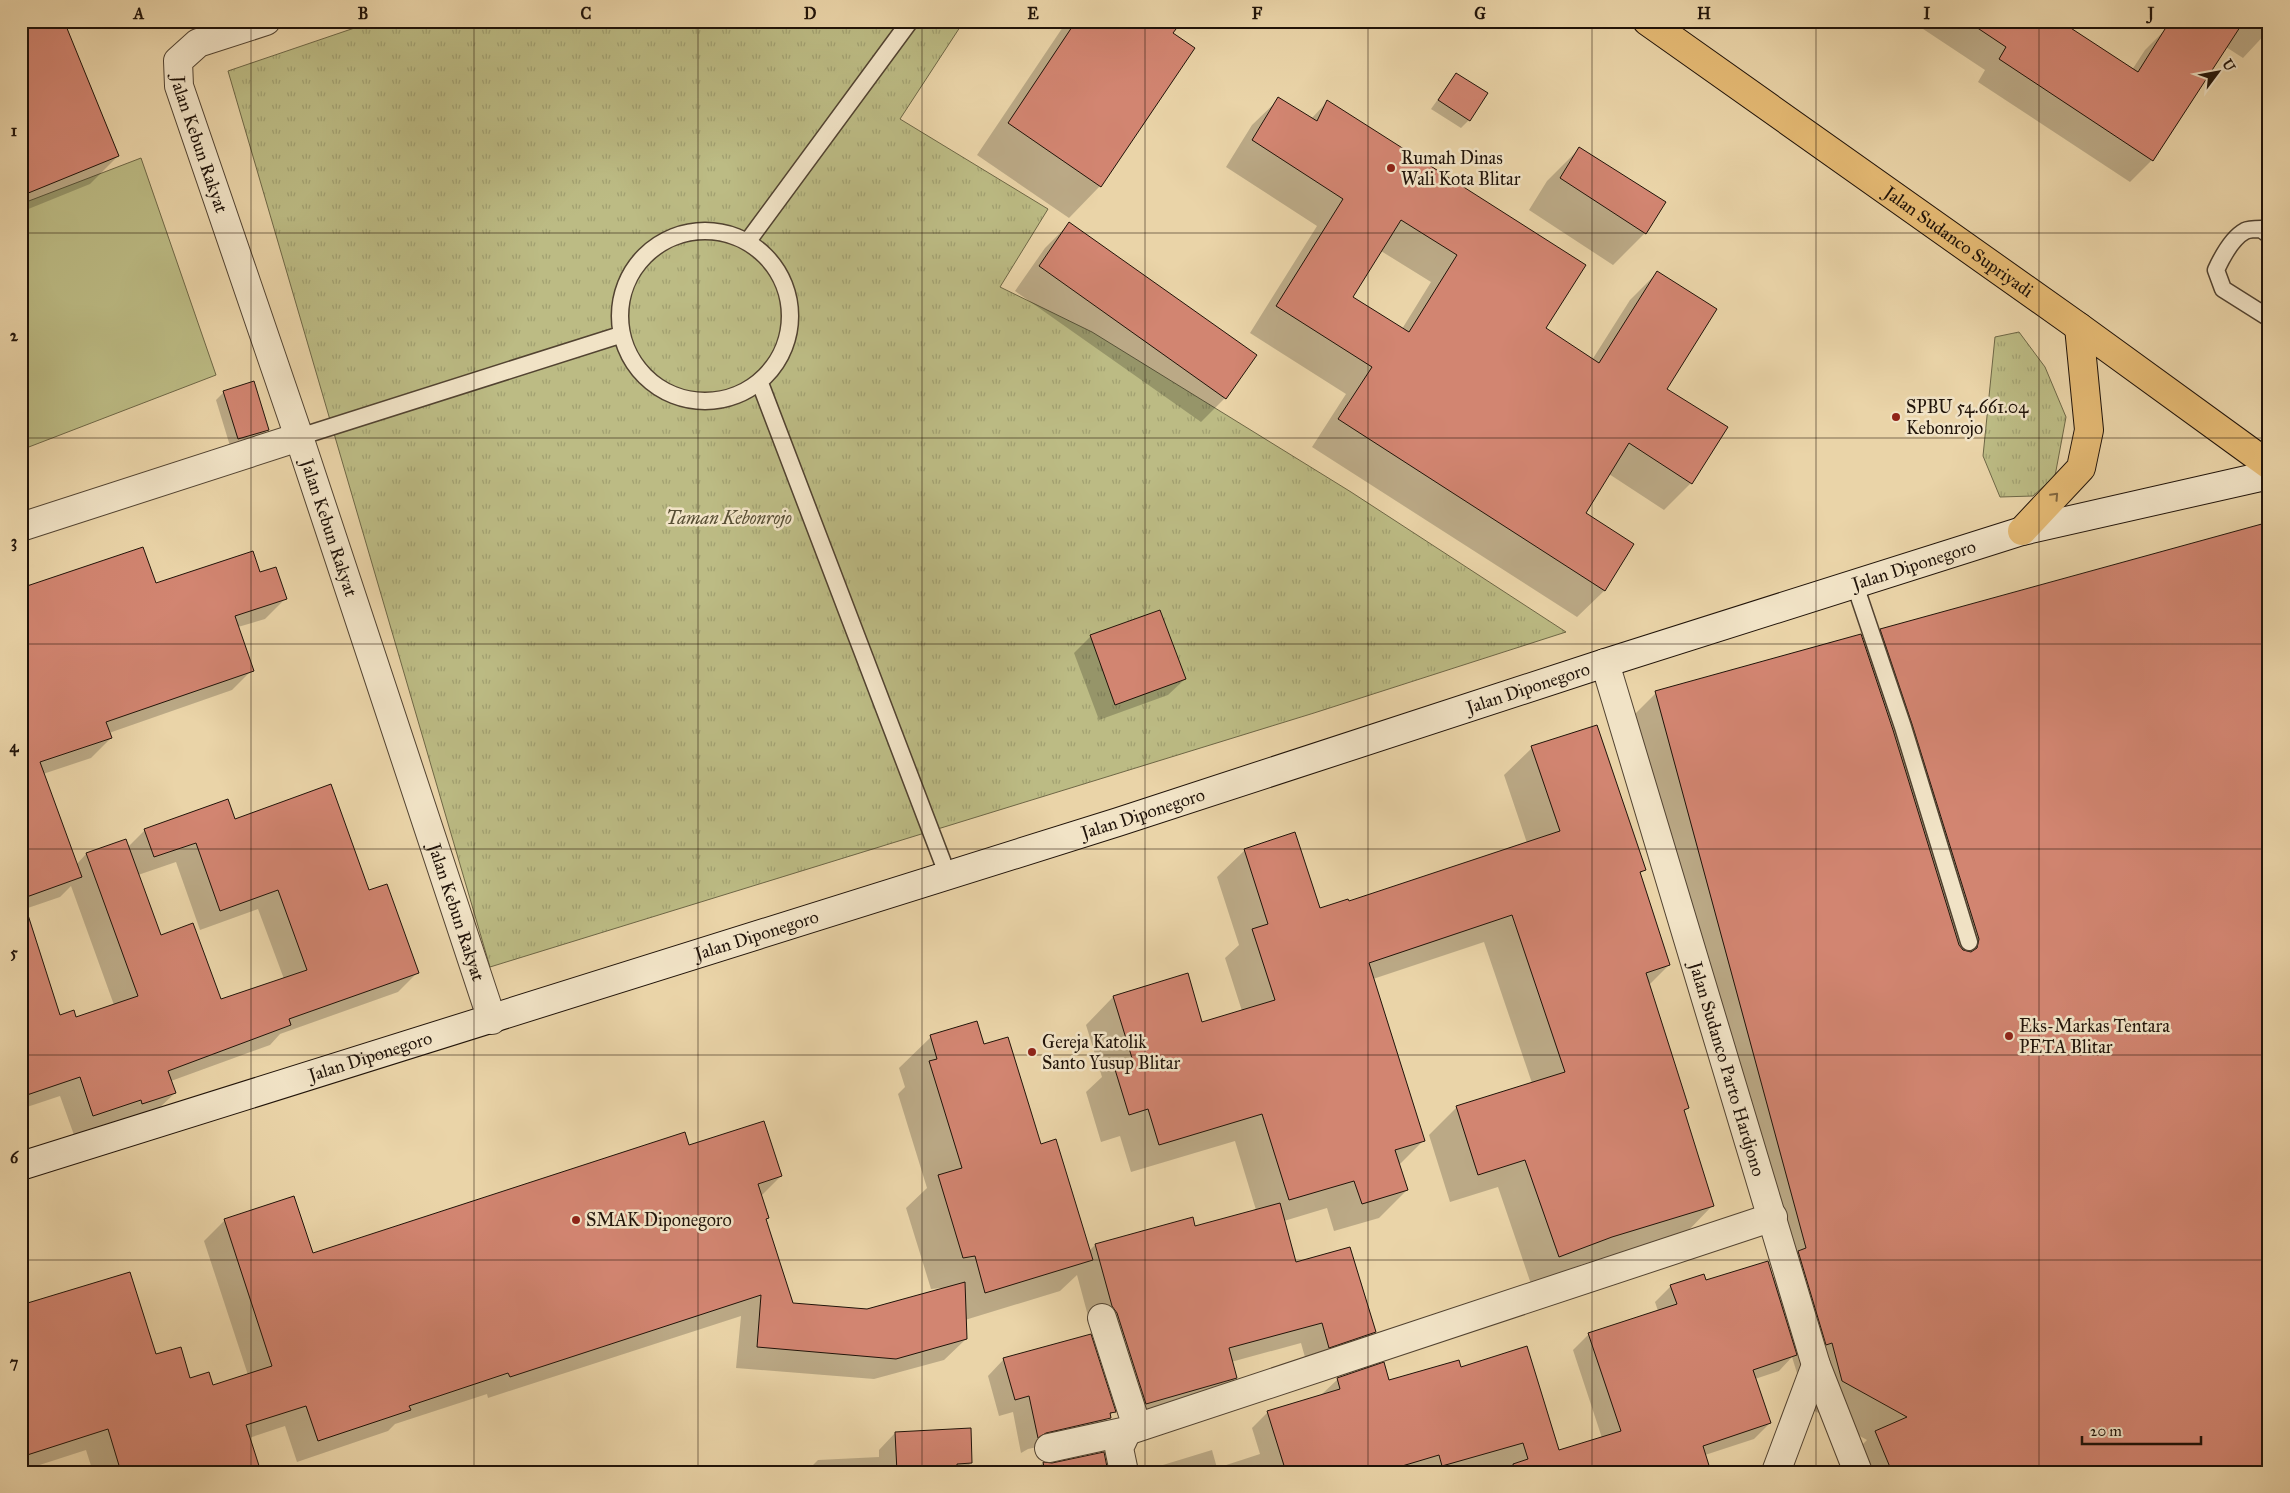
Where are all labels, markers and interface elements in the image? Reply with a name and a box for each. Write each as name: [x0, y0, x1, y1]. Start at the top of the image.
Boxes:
text: A: [133, 4, 145, 23]
text: B: [358, 4, 368, 23]
text: C: [581, 4, 592, 23]
text: D: [804, 4, 817, 23]
text: E: [1027, 4, 1039, 23]
text: F: [1252, 4, 1263, 23]
text: G: [1474, 4, 1486, 23]
text: H: [1697, 4, 1711, 23]
text: I: [1924, 4, 1931, 23]
text: J: [2146, 4, 2155, 24]
north arrow: [2192, 48, 2242, 98]
text: U: [2218, 56, 2239, 75]
street label: Jalan Kebun Rakyat: [167, 73, 233, 216]
text: 1: [11, 121, 18, 140]
place label: Rumah Dinas Wali Kota Blitar: [1401, 147, 1521, 190]
marker: Rumah Dinas Wali Kota Blitar: [1385, 162, 1397, 174]
street label: Jalan Sudanco Supriyadi: [1878, 180, 2038, 302]
text: 2: [10, 326, 19, 345]
place label: SPBU 54.661.04 Kebonrojo: [1906, 396, 2029, 439]
marker: SPBU 54.661.04 Kebonrojo: [1890, 411, 1902, 423]
street label: Jalan Kebun Rakyat: [294, 454, 362, 600]
one-way arrow: [2049, 492, 2058, 501]
park label: Taman Kebonrojo: [666, 507, 792, 529]
text: 3: [11, 532, 17, 552]
street label: Jalan Diponegoro: [1847, 535, 1979, 597]
street label: Jalan Diponegoro: [1462, 658, 1593, 720]
text: 4: [10, 737, 20, 757]
street label: Jalan Diponegoro: [1077, 783, 1208, 845]
street label: Jalan Kebun Rakyat: [422, 839, 490, 984]
street label: Jalan Diponegoro: [690, 906, 821, 967]
text: 5: [10, 943, 18, 962]
street label: Jalan Sudanco Parto Hardjono: [1683, 957, 1770, 1179]
place label: Eks-Markas Tentara PETA Blitar: [2019, 1015, 2170, 1058]
street label: Jalan Diponegoro: [304, 1027, 435, 1088]
marker: Eks-Markas Tentara PETA Blitar: [2003, 1030, 2015, 1042]
place label: Gereja Katolik Santo Yusup Blitar: [1042, 1031, 1180, 1074]
marker: Gereja Katolik Santo Yusup Blitar: [1026, 1046, 1038, 1058]
text: 6: [10, 1148, 19, 1167]
place label: SMAK Diponegoro: [586, 1209, 732, 1232]
marker: SMAK Diponegoro: [570, 1214, 582, 1226]
text: 7: [10, 1353, 19, 1372]
scale bar: [2082, 1413, 2201, 1445]
text: 20 m: [2090, 1422, 2122, 1440]

